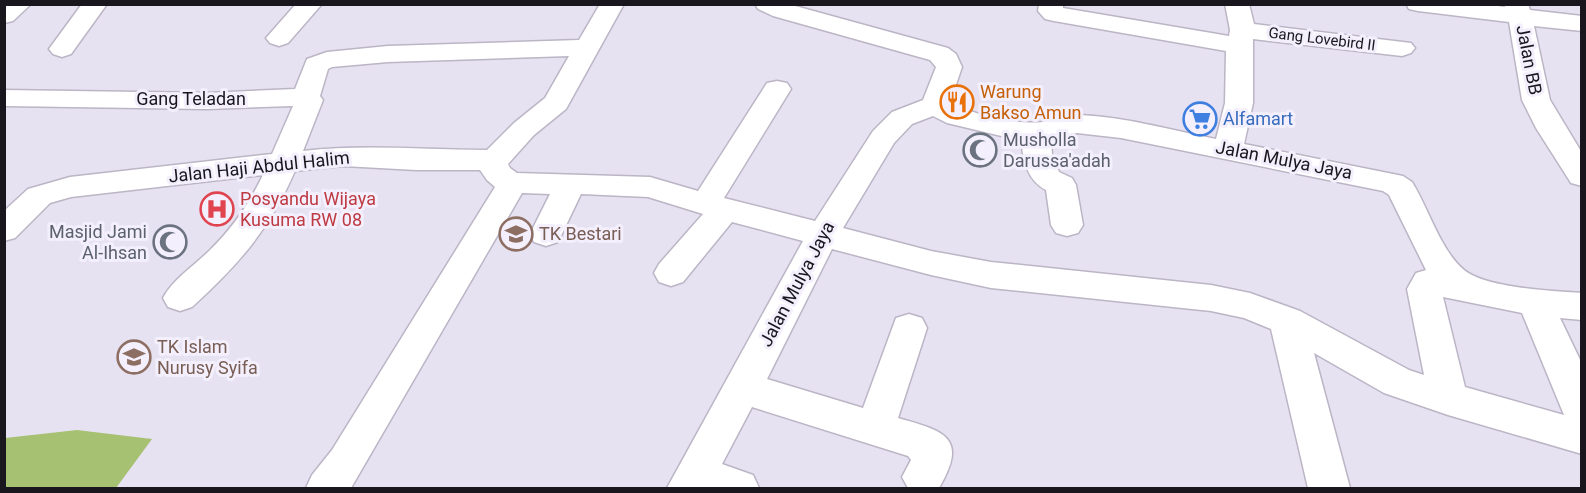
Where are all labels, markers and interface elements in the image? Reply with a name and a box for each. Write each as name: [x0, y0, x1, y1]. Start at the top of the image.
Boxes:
street label: Gang Lovebird II: [1267, 23, 1377, 55]
street label: Jalan BB: [1512, 23, 1547, 97]
place label: Warung Bakso Amun: [980, 81, 1082, 123]
restaurant icon: Warung Bakso Amun: [939, 84, 975, 120]
street label: Gang Teladan: [136, 88, 246, 109]
supermarket icon: Alfamart: [1182, 101, 1218, 137]
place label: Alfamart: [1223, 108, 1293, 129]
place label: Musholla Darussa'adah: [1003, 129, 1111, 171]
mosque icon: Musholla Darussa'adah: [962, 132, 998, 168]
street label: Jalan Mulya Jaya: [1214, 136, 1354, 183]
street label: Jalan Haji Abdul Halim: [167, 147, 351, 186]
place label: Posyandu Wijaya Kusuma RW 08: [240, 188, 376, 230]
hospital icon: Posyandu Wijaya Kusuma RW 08: [199, 191, 235, 227]
school or university icon: TK Bestari: [498, 216, 534, 252]
street label: Jalan Mulya Jaya: [755, 218, 838, 350]
place label: Masjid Jami Al-Ihsan: [49, 221, 147, 263]
place label: TK Bestari: [539, 223, 622, 244]
mosque icon: Masjid Jami Al-Ihsan: [152, 224, 188, 260]
place label: TK Islam Nurusy Syifa: [157, 336, 258, 378]
school or university icon: TK Islam Nurusy Syifa: [116, 339, 152, 375]

